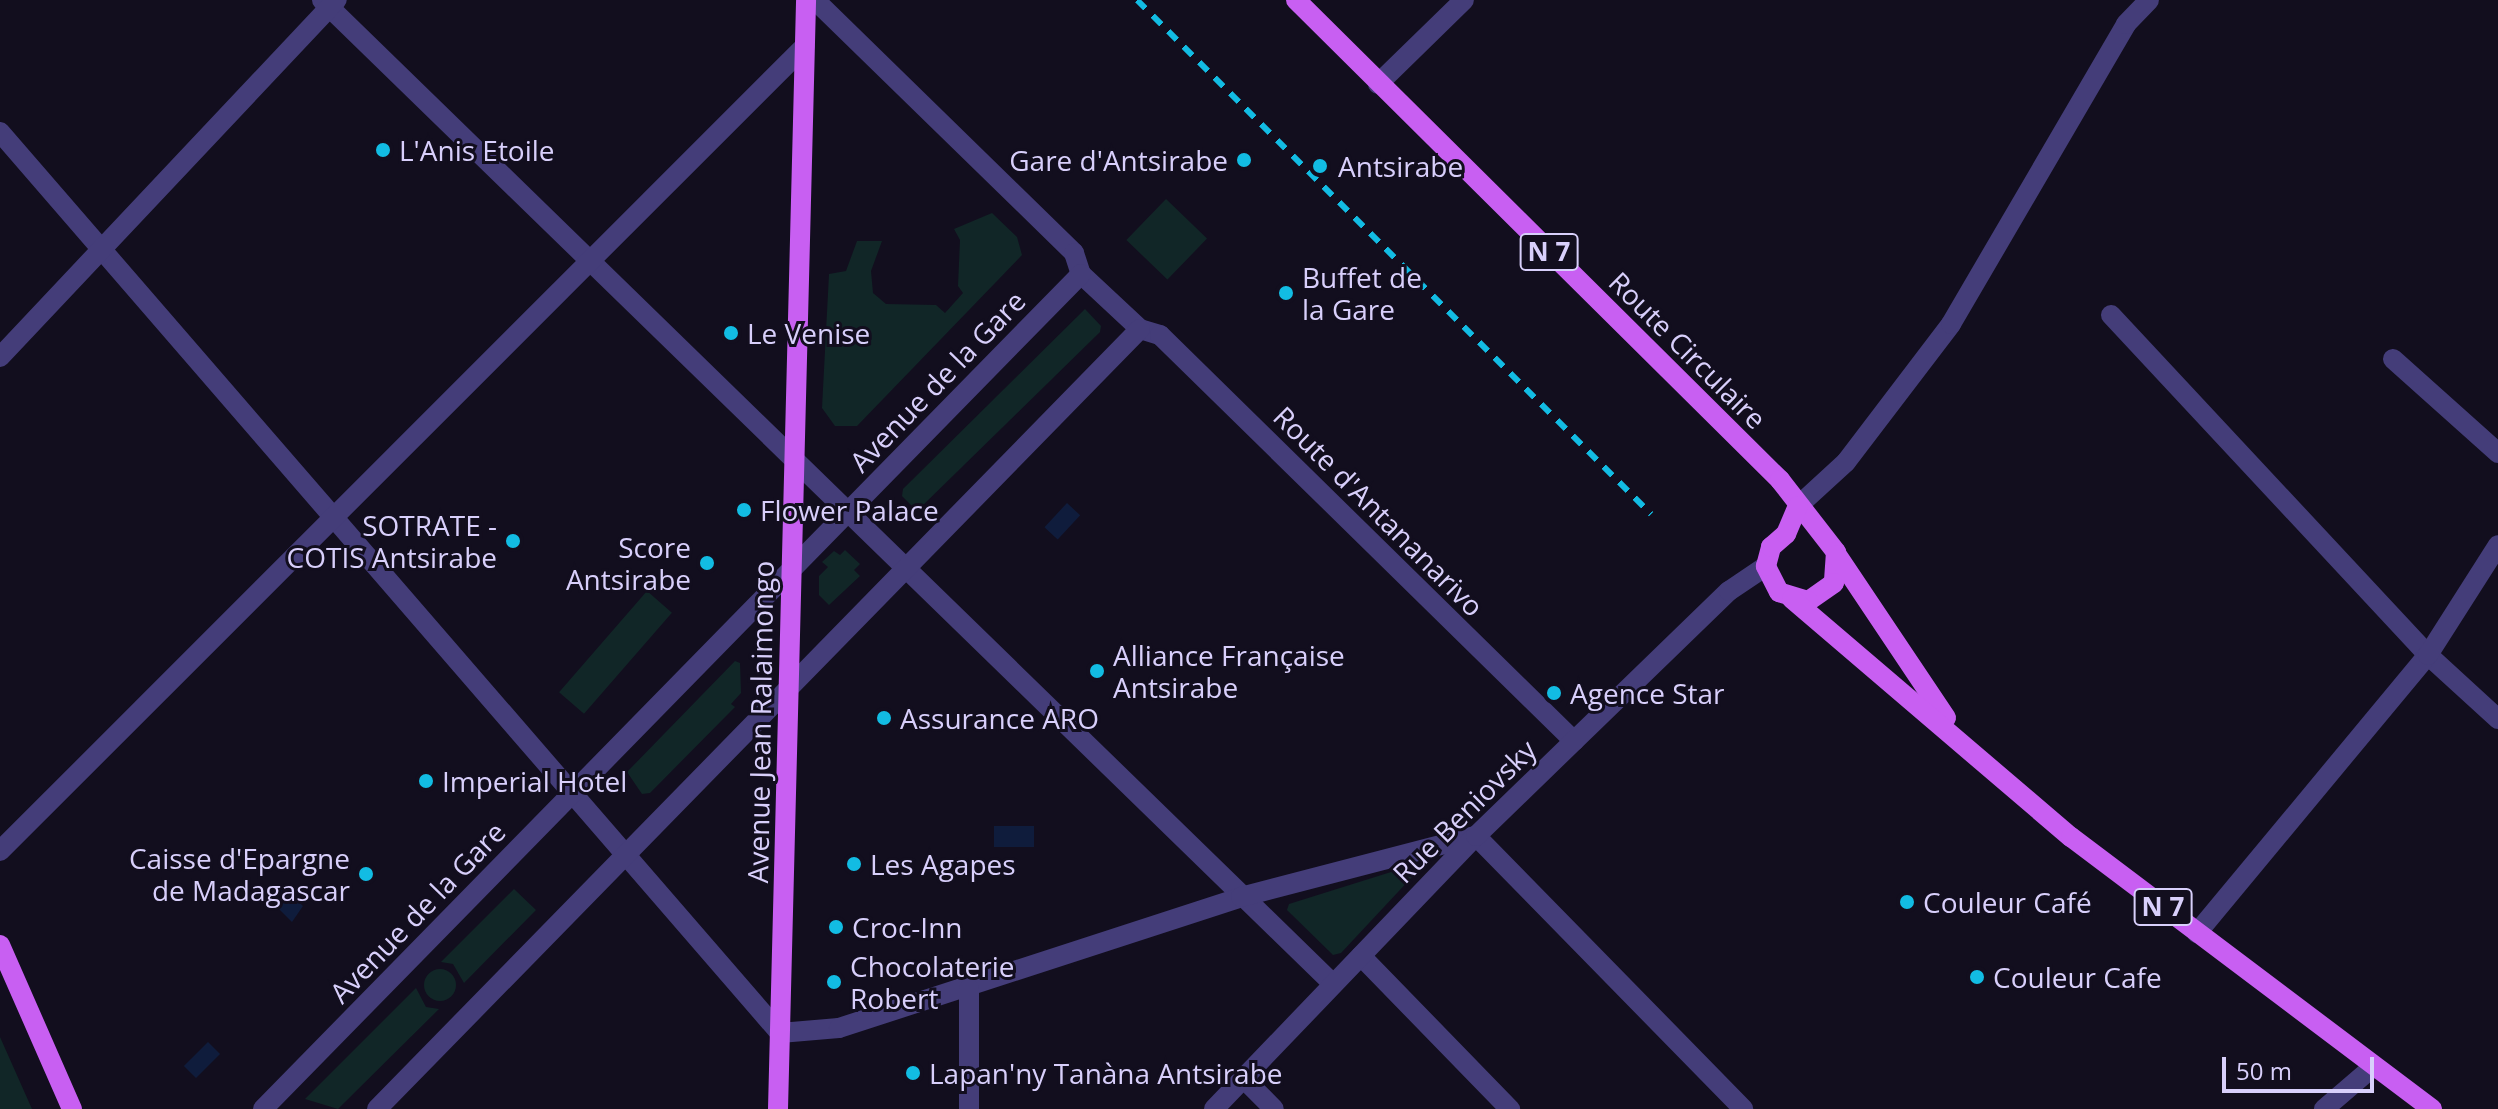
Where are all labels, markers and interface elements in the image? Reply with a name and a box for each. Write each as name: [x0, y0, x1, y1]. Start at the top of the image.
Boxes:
place label: L'Anis Etoile: [399, 133, 555, 167]
marker: L'Anis Etoile: [374, 141, 392, 159]
place label: Gare d'Antsirabe: [1009, 143, 1228, 177]
place label: Antsirabe: [1338, 149, 1463, 183]
marker: Gare d'Antsirabe: [1235, 151, 1253, 169]
marker: Antsirabe: [1309, 155, 1331, 177]
road number: N 7: [1519, 230, 1579, 274]
place label: Buffet de la Gare: [1302, 260, 1422, 326]
street label: Route Circulaire: [1603, 265, 1773, 435]
street label: Avenue de la Gare: [842, 284, 1032, 478]
marker: Buffet de la Gare: [1277, 284, 1295, 302]
place label: Le Venise: [747, 316, 870, 350]
marker: Le Venise: [722, 324, 740, 342]
street label: Route d'Antananarivo: [1267, 399, 1491, 623]
place label: Flower Palace: [760, 493, 939, 527]
marker: Flower Palace: [735, 501, 753, 519]
place label: SOTRATE - COTIS Antsirabe: [287, 508, 497, 574]
place label: Score Antsirabe: [566, 530, 691, 596]
marker: SOTRATE - COTIS Antsirabe: [504, 532, 522, 550]
marker: Score Antsirabe: [698, 554, 716, 572]
street label: Avenue Jean Ralaimongo: [740, 560, 780, 884]
place label: Alliance Française Antsirabe: [1113, 638, 1345, 704]
marker: Alliance Française Antsirabe: [1088, 662, 1106, 680]
place label: Agence Star: [1570, 676, 1725, 710]
marker: Agence Star: [1545, 684, 1563, 702]
place label: Assurance ARO: [900, 701, 1099, 735]
marker: Assurance ARO: [875, 709, 893, 727]
street label: Rue Beniovsky: [1386, 733, 1542, 889]
place label: Imperial Hotel: [442, 764, 627, 798]
marker: Imperial Hotel: [417, 772, 435, 790]
street label: Avenue de la Gare: [322, 815, 512, 1009]
place label: Caisse d'Epargne de Madagascar: [129, 841, 350, 907]
place label: Les Agapes: [870, 847, 1016, 881]
marker: Les Agapes: [845, 855, 863, 873]
marker: Caisse d'Epargne de Madagascar: [357, 865, 375, 883]
place label: Couleur Café: [1923, 885, 2092, 919]
road number: N 7: [2133, 885, 2193, 929]
marker: Couleur Café: [1898, 893, 1916, 911]
place label: Croc-Inn: [852, 910, 963, 944]
marker: Croc-Inn: [827, 918, 845, 936]
place label: Chocolaterie Robert: [850, 949, 1014, 1015]
place label: Couleur Cafe: [1993, 960, 2162, 994]
marker: Couleur Cafe: [1968, 968, 1986, 986]
marker: Chocolaterie Robert: [825, 973, 843, 991]
scale bar: [2226, 1041, 2378, 1091]
text: 50 m: [2236, 1054, 2292, 1087]
place label: Lapan'ny Tanàna Antsirabe: [929, 1056, 1282, 1090]
marker: Lapan'ny Tanàna Antsirabe: [904, 1064, 922, 1082]

